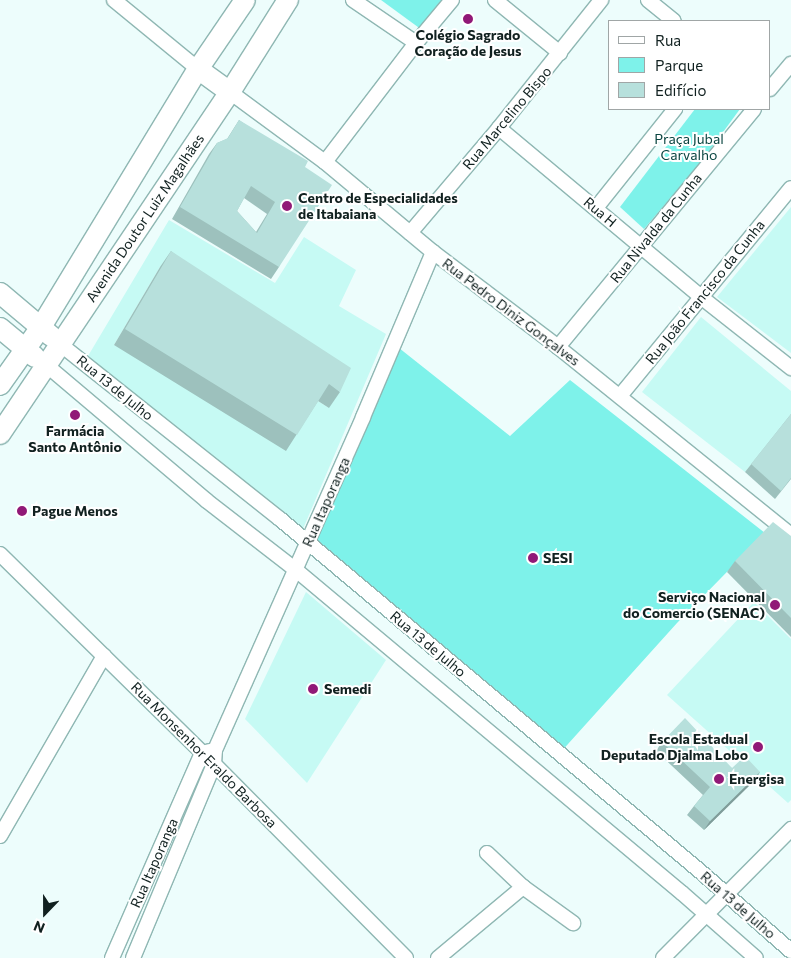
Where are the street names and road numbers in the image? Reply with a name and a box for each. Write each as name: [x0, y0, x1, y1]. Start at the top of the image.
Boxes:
street label: Rua Marcelino Bispo: [459, 63, 555, 173]
street label: Avenida Doutor Luiz Magalhães: [82, 131, 208, 305]
street label: Rua Nivalda da Cunha: [607, 170, 705, 286]
street label: Rua H: [580, 193, 620, 231]
street label: Rua João Francisco da Cunha: [642, 217, 768, 367]
street label: Rua Pedro Diniz Gonçalves: [439, 255, 583, 369]
street label: Rua 13 de Julho: [73, 352, 157, 424]
street label: Rua Itaporanga: [299, 455, 353, 549]
street label: Rua 13 de Julho: [387, 607, 469, 681]
street label: Rua Monsenhor Eraldo Barbosa: [128, 679, 280, 831]
street label: Rua Itaporanga: [127, 816, 181, 910]
street label: Rua 13 de Julho: [697, 868, 779, 942]

